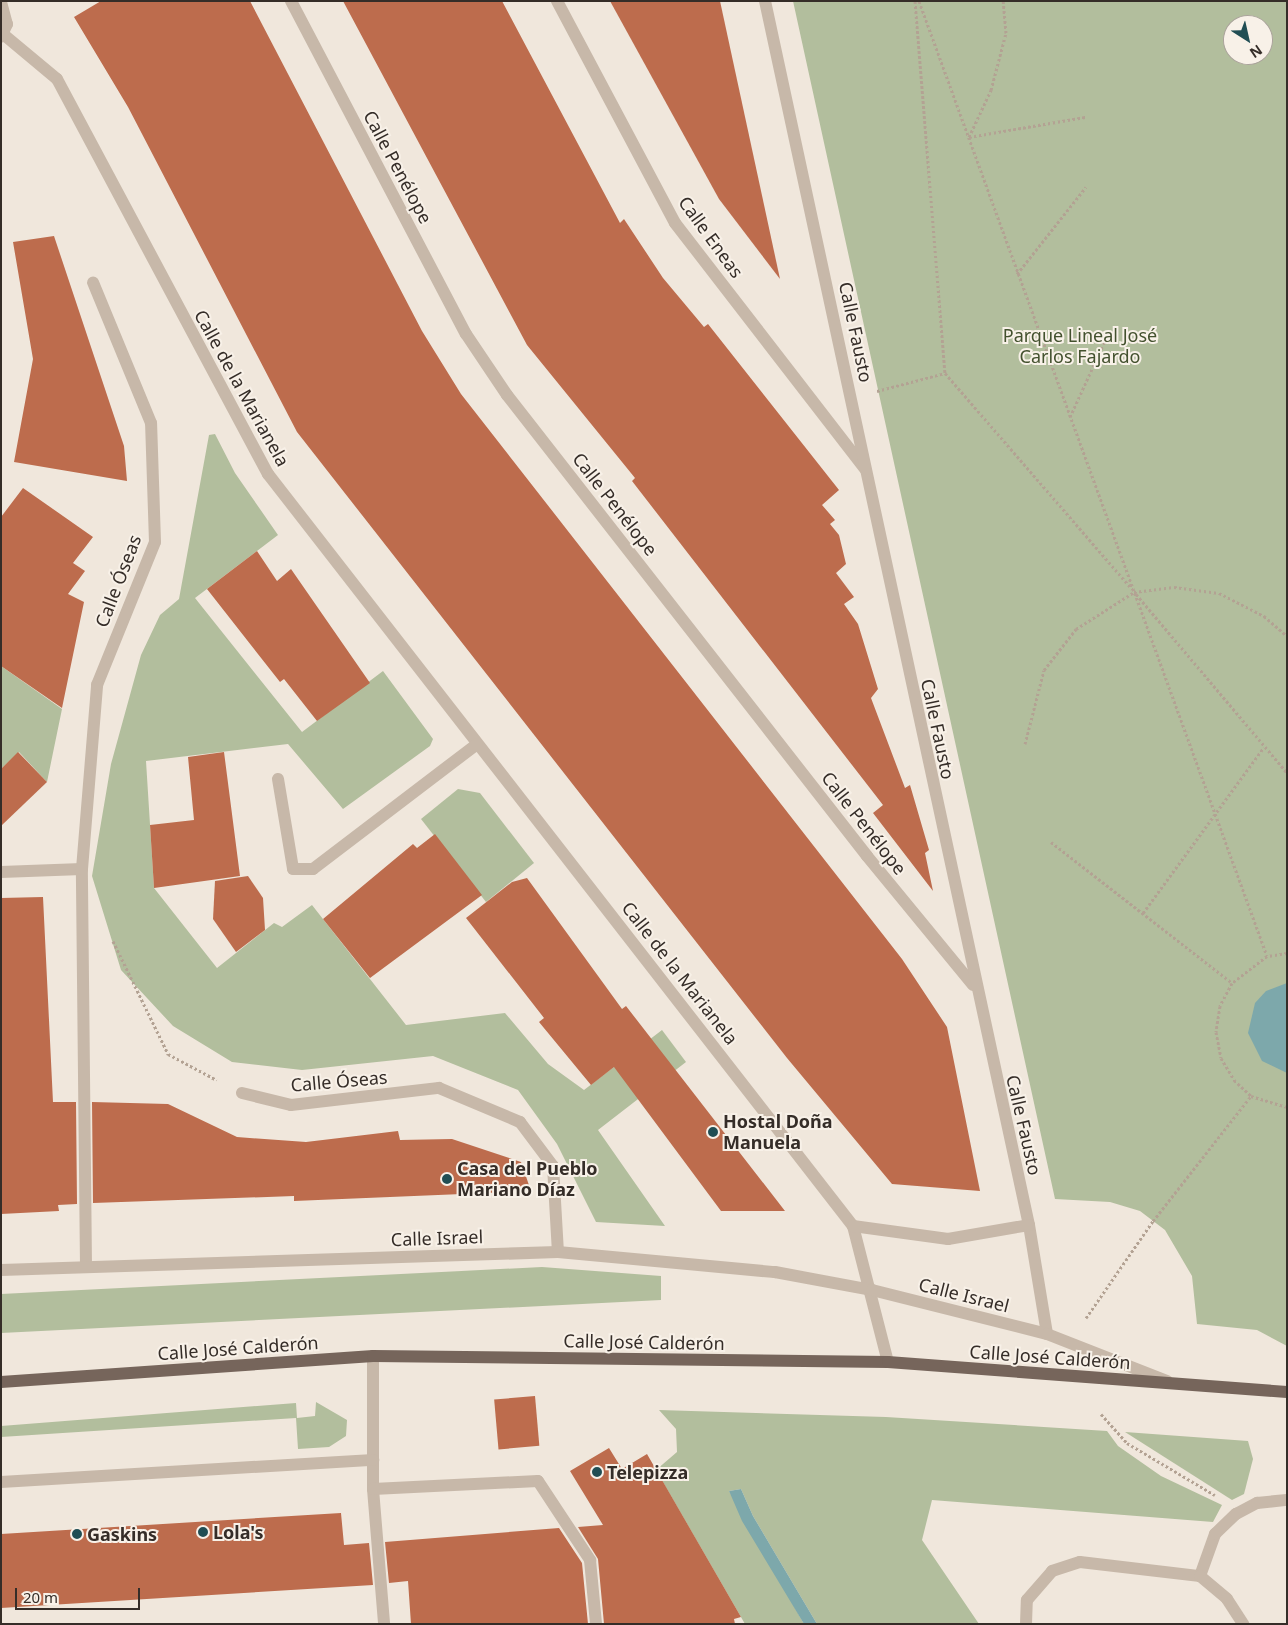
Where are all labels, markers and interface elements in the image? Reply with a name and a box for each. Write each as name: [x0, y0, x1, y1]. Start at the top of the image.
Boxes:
north arrow: [1223, 15, 1273, 65]
text: N: [1246, 41, 1266, 63]
street label: Calle Penélope: [359, 107, 437, 227]
street label: Calle Eneas: [674, 192, 748, 282]
street label: Calle Fausto: [835, 280, 877, 384]
street label: Calle de la Marianela: [190, 306, 294, 470]
park label: Parque Lineal José Carlos Fajardo: [1003, 325, 1157, 368]
street label: Calle Penélope: [568, 448, 662, 560]
street label: Calle Óseas: [91, 532, 145, 630]
street label: Calle Fausto: [917, 677, 959, 781]
street label: Calle Penélope: [817, 767, 911, 879]
street label: Calle de la Marianela: [617, 897, 743, 1049]
street label: Calle Óseas: [290, 1066, 388, 1096]
street label: Calle Fausto: [1002, 1073, 1046, 1177]
place label: Hostal Doña Manuela: [723, 1111, 833, 1154]
marker: Hostal Doña Manuela: [707, 1126, 719, 1138]
place label: Casa del Pueblo Mariano Díaz: [457, 1158, 598, 1200]
marker: Casa del Pueblo Mariano Díaz: [441, 1173, 453, 1185]
street label: Calle Israel: [391, 1226, 483, 1250]
street label: Calle Israel: [917, 1273, 1011, 1317]
street label: Calle José Calderón: [563, 1330, 725, 1354]
street label: Calle José Calderón: [157, 1332, 319, 1364]
street label: Calle José Calderón: [969, 1341, 1131, 1373]
place label: Telepizza: [607, 1461, 688, 1483]
marker: Telepizza: [591, 1466, 603, 1478]
place label: Lola's: [213, 1521, 264, 1543]
place label: Gaskins: [87, 1523, 157, 1545]
marker: Lola's: [197, 1526, 209, 1538]
marker: Gaskins: [71, 1528, 83, 1540]
scale bar: [18, 1578, 142, 1610]
text: 20 m: [23, 1587, 58, 1607]

